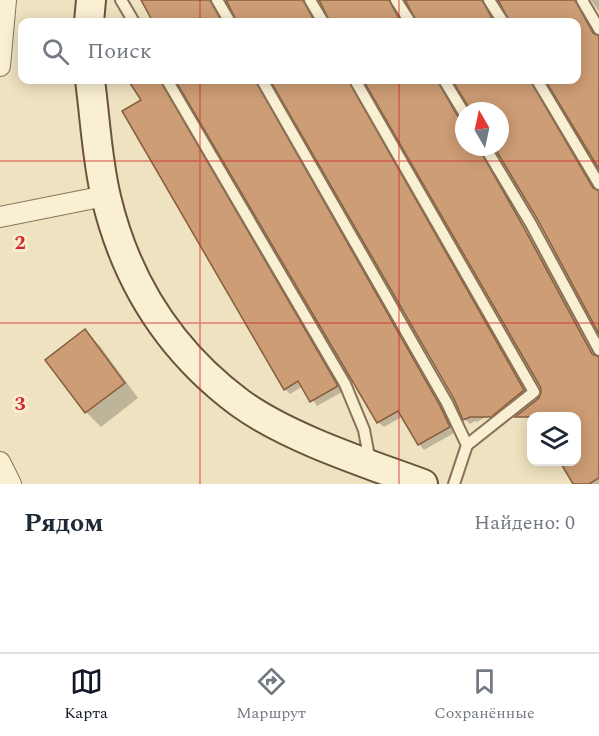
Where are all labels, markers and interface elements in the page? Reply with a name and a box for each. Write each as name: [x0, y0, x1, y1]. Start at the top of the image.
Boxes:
search box: [18, 18, 581, 84]
icon: search: [39, 35, 72, 68]
text: Поиск: [87, 35, 152, 68]
north arrow: [455, 102, 509, 156]
text: 2: [14, 228, 26, 258]
text: 3: [14, 389, 26, 419]
map controls: [527, 412, 581, 466]
button: layers: [527, 412, 581, 466]
text: Рядом: [24, 503, 104, 543]
text: Найдено: 0: [474, 508, 575, 538]
tab: Карта: [64, 665, 108, 725]
tab: Маршрут: [236, 665, 306, 725]
tab: Сохранённые: [434, 665, 535, 725]

